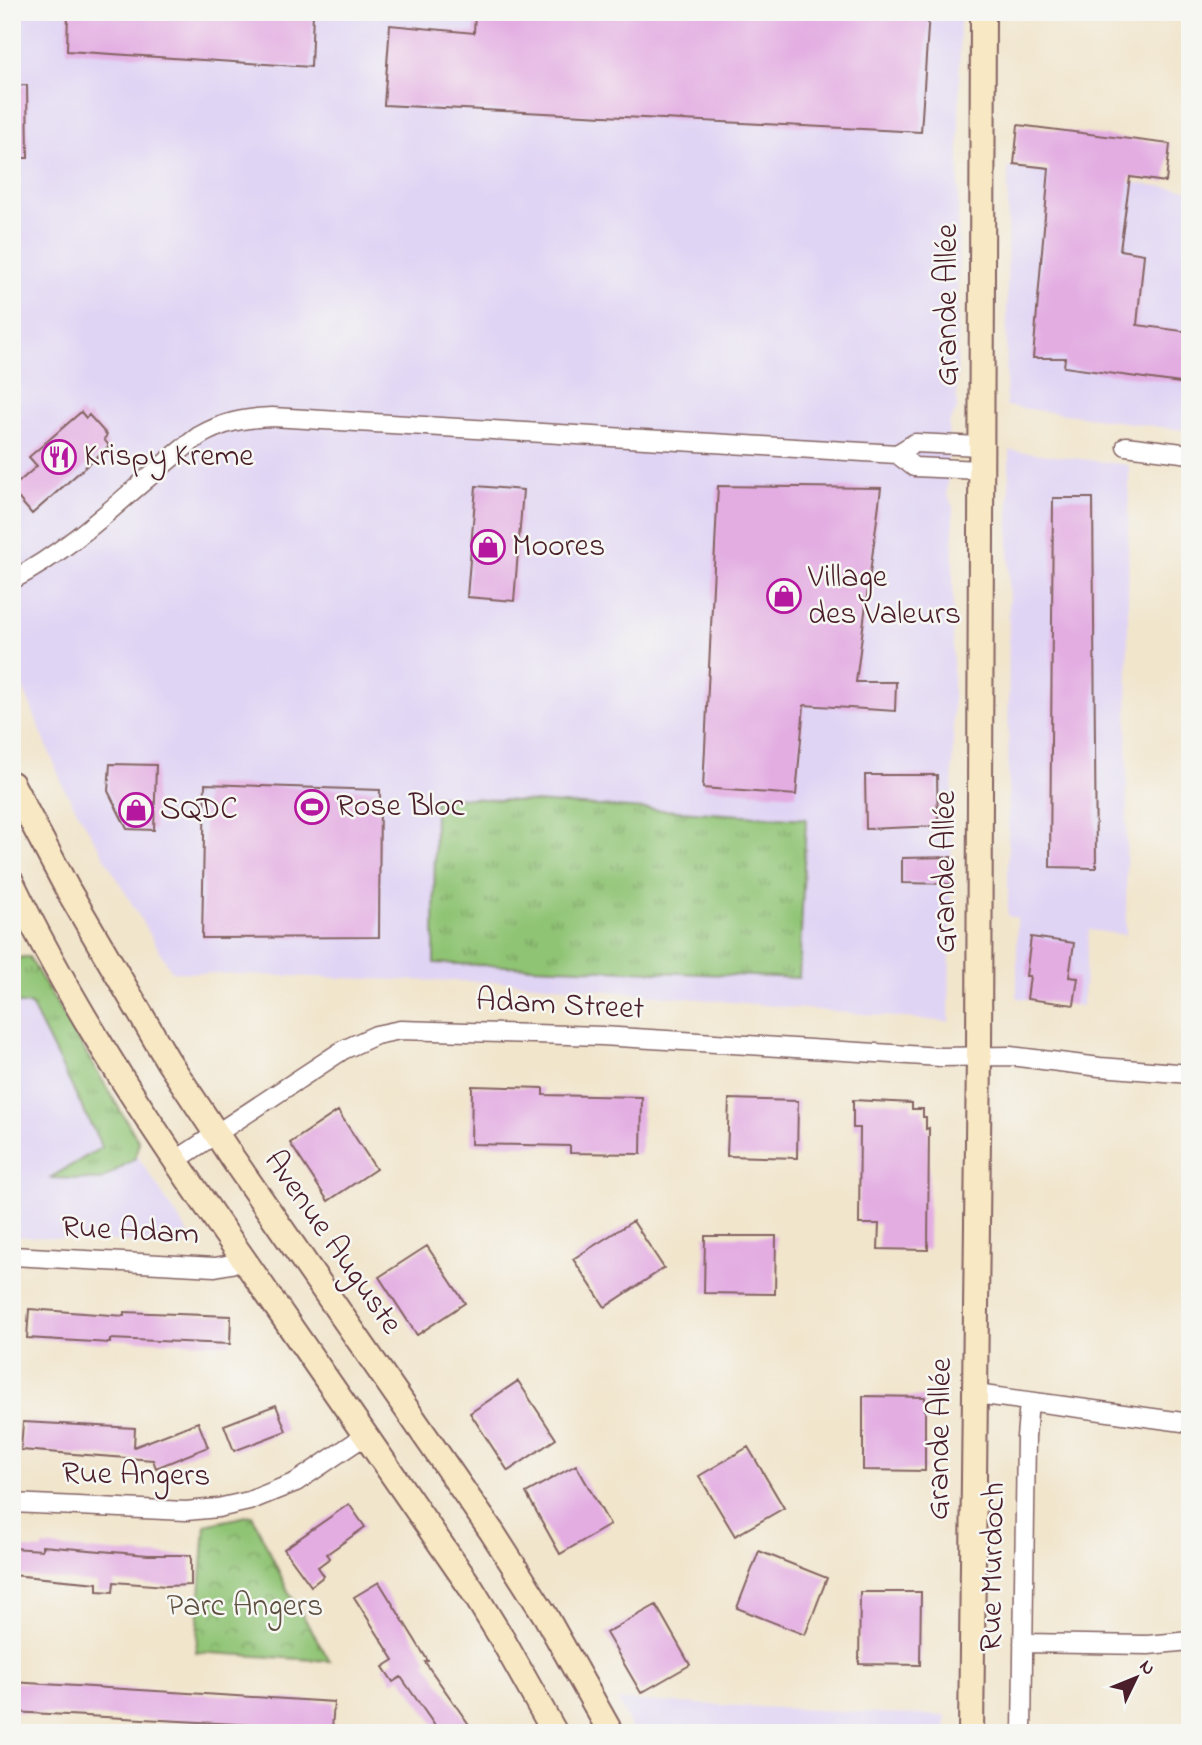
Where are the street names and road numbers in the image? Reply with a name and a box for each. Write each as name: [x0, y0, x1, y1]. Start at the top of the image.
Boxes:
street label: Grande Allée: [925, 223, 972, 386]
street label: Grande Allée: [923, 790, 970, 953]
street label: Adam Street: [475, 978, 646, 1034]
street label: Avenue Auguste: [251, 1141, 413, 1345]
street label: Rue Adam: [60, 1205, 200, 1259]
street label: Grande Allée: [916, 1357, 966, 1521]
street label: Rue Angers: [61, 1451, 211, 1501]
street label: Rue Murdoch: [969, 1482, 1019, 1652]

